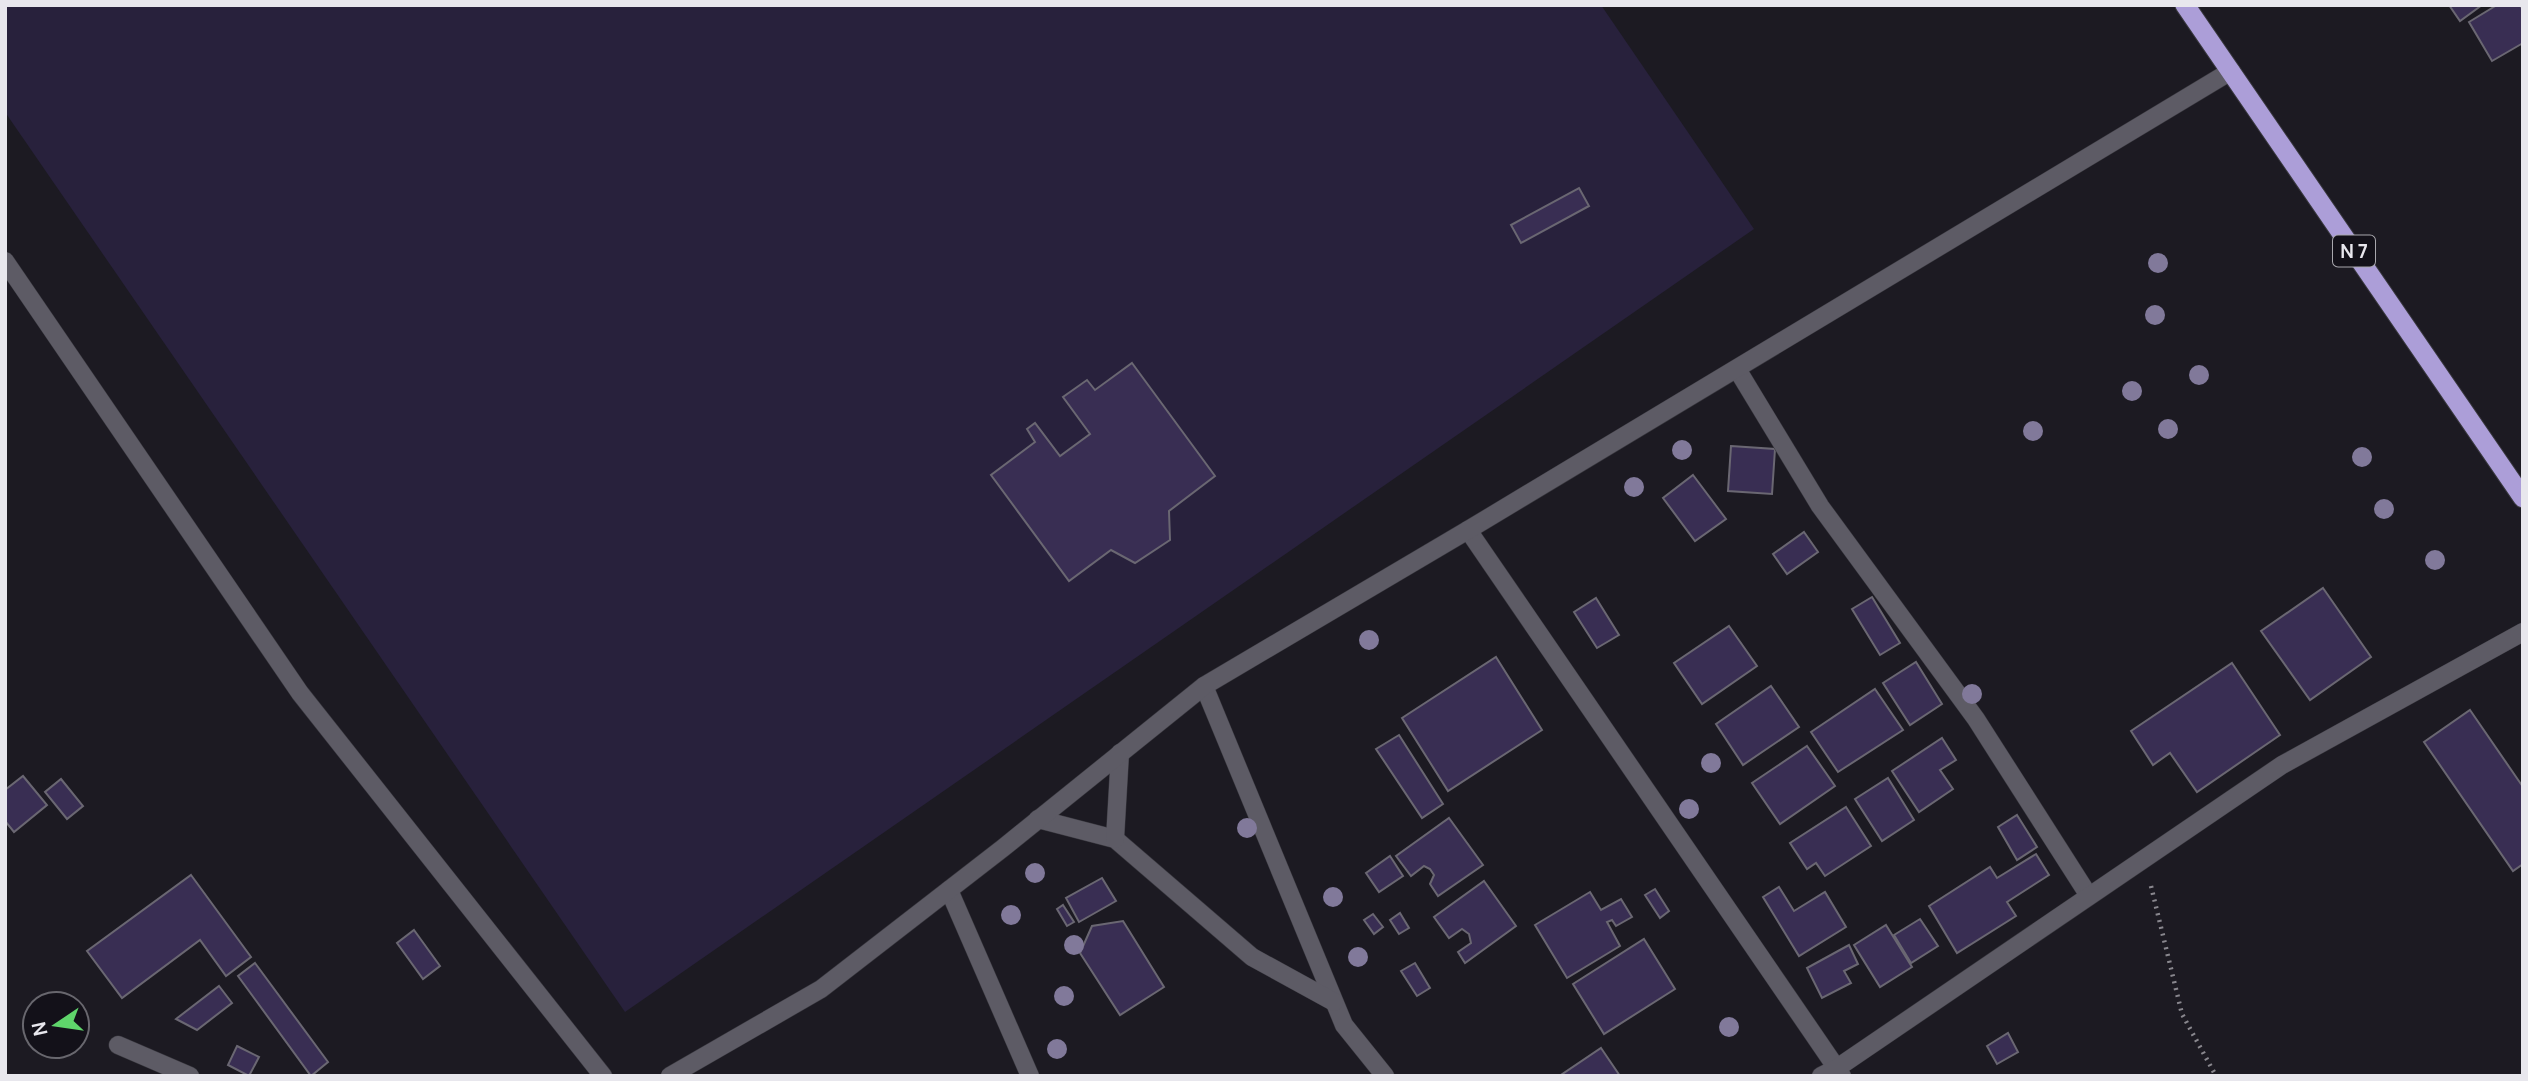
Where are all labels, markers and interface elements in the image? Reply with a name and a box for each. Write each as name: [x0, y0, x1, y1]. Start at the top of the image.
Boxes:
road number: N 7: [2333, 235, 2375, 266]
north arrow: [21, 990, 91, 1060]
text: N: [25, 1019, 54, 1038]

